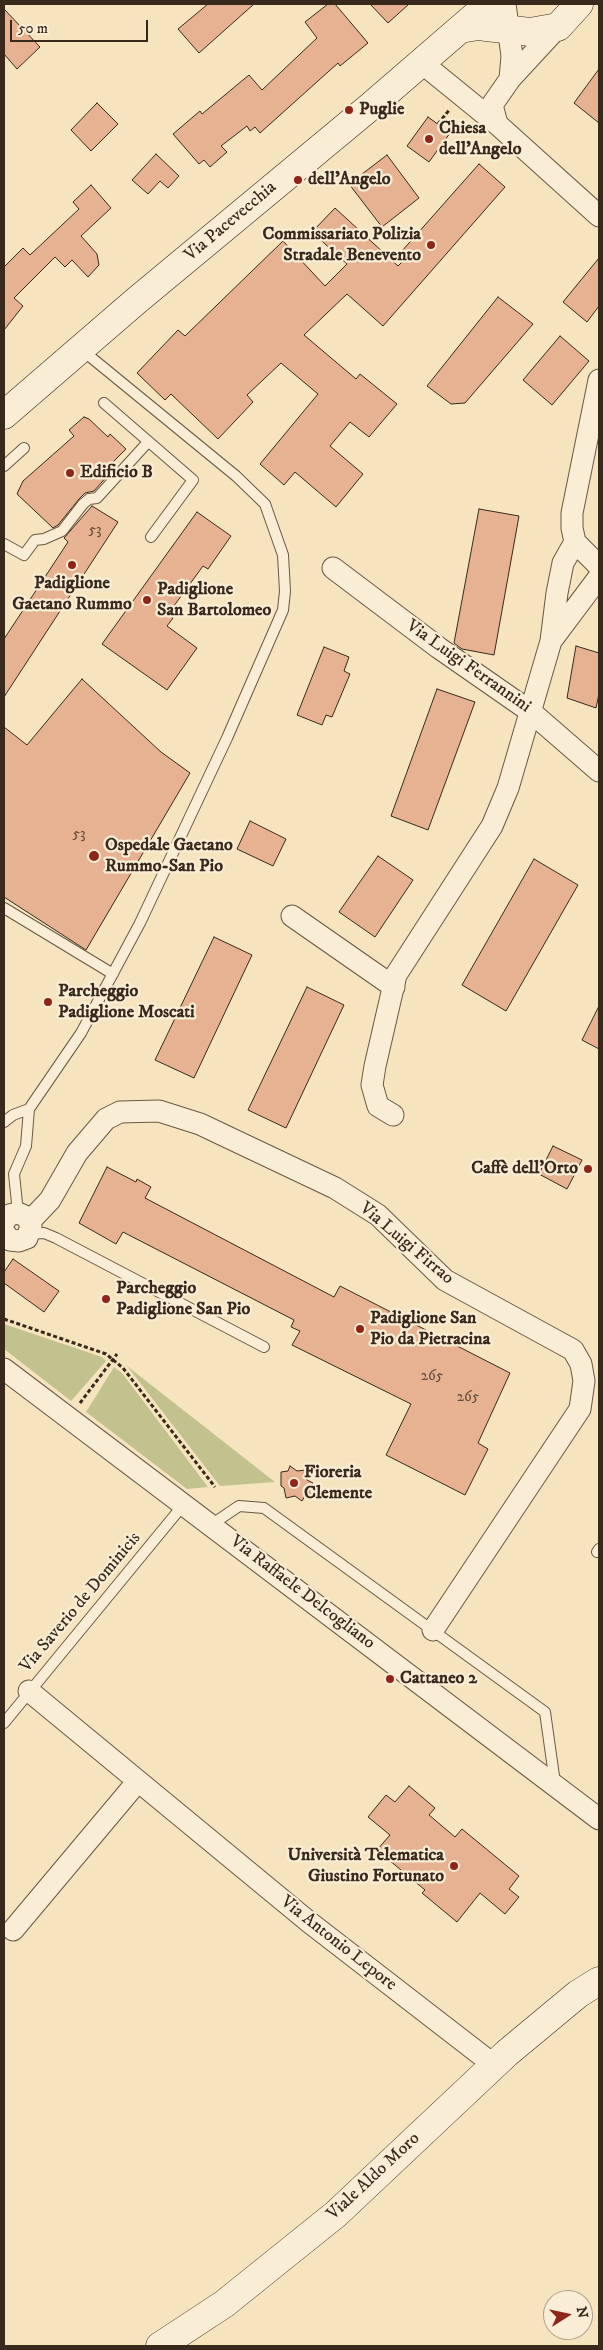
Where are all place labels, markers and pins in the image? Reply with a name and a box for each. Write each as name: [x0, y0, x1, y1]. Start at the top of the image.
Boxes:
place label: Puglie: [359, 99, 404, 121]
marker: Puglie: [343, 104, 355, 116]
place label: Chiesa dell'Angelo: [439, 118, 521, 160]
marker: Chiesa dell'Angelo: [423, 133, 435, 145]
place label: dell'Angelo: [308, 169, 390, 191]
marker: dell'Angelo: [292, 174, 304, 186]
place label: Commissariato Polizia Stradale Benevento: [263, 224, 421, 266]
marker: Commissariato Polizia Stradale Benevento: [425, 239, 437, 251]
place label: Edificio B: [80, 462, 153, 484]
marker: Edificio B: [64, 467, 76, 479]
marker: Padiglione Gaetano Rummo: [66, 559, 78, 571]
place label: Padiglione Gaetano Rummo: [12, 573, 132, 616]
place label: Padiglione San Bartolomeo: [157, 579, 271, 622]
marker: Padiglione San Bartolomeo: [141, 594, 153, 606]
place label: Ospedale Gaetano Rummo-San Pio: [105, 835, 233, 878]
marker: Ospedale Gaetano Rummo-San Pio: [87, 849, 101, 863]
place label: Parcheggio Padiglione Moscati: [58, 981, 195, 1024]
marker: Parcheggio Padiglione Moscati: [42, 996, 54, 1008]
place label: Caffè dell'Orto: [471, 1158, 578, 1180]
marker: Caffè dell'Orto: [582, 1163, 594, 1175]
place label: Parcheggio Padiglione San Pio: [116, 1278, 250, 1320]
marker: Parcheggio Padiglione San Pio: [100, 1293, 112, 1305]
place label: Padiglione San Pio da Pietracina: [370, 1308, 490, 1350]
marker: Padiglione San Pio da Pietracina: [354, 1323, 366, 1335]
place label: Fioreria Clemente: [304, 1462, 372, 1505]
marker: Fioreria Clemente: [288, 1477, 300, 1489]
place label: Cattaneo 2: [400, 1668, 477, 1690]
marker: Cattaneo 2: [384, 1673, 396, 1685]
place label: Università Telematica Giustino Fortunato: [288, 1845, 444, 1888]
marker: Università Telematica Giustino Fortunato: [448, 1860, 460, 1872]

